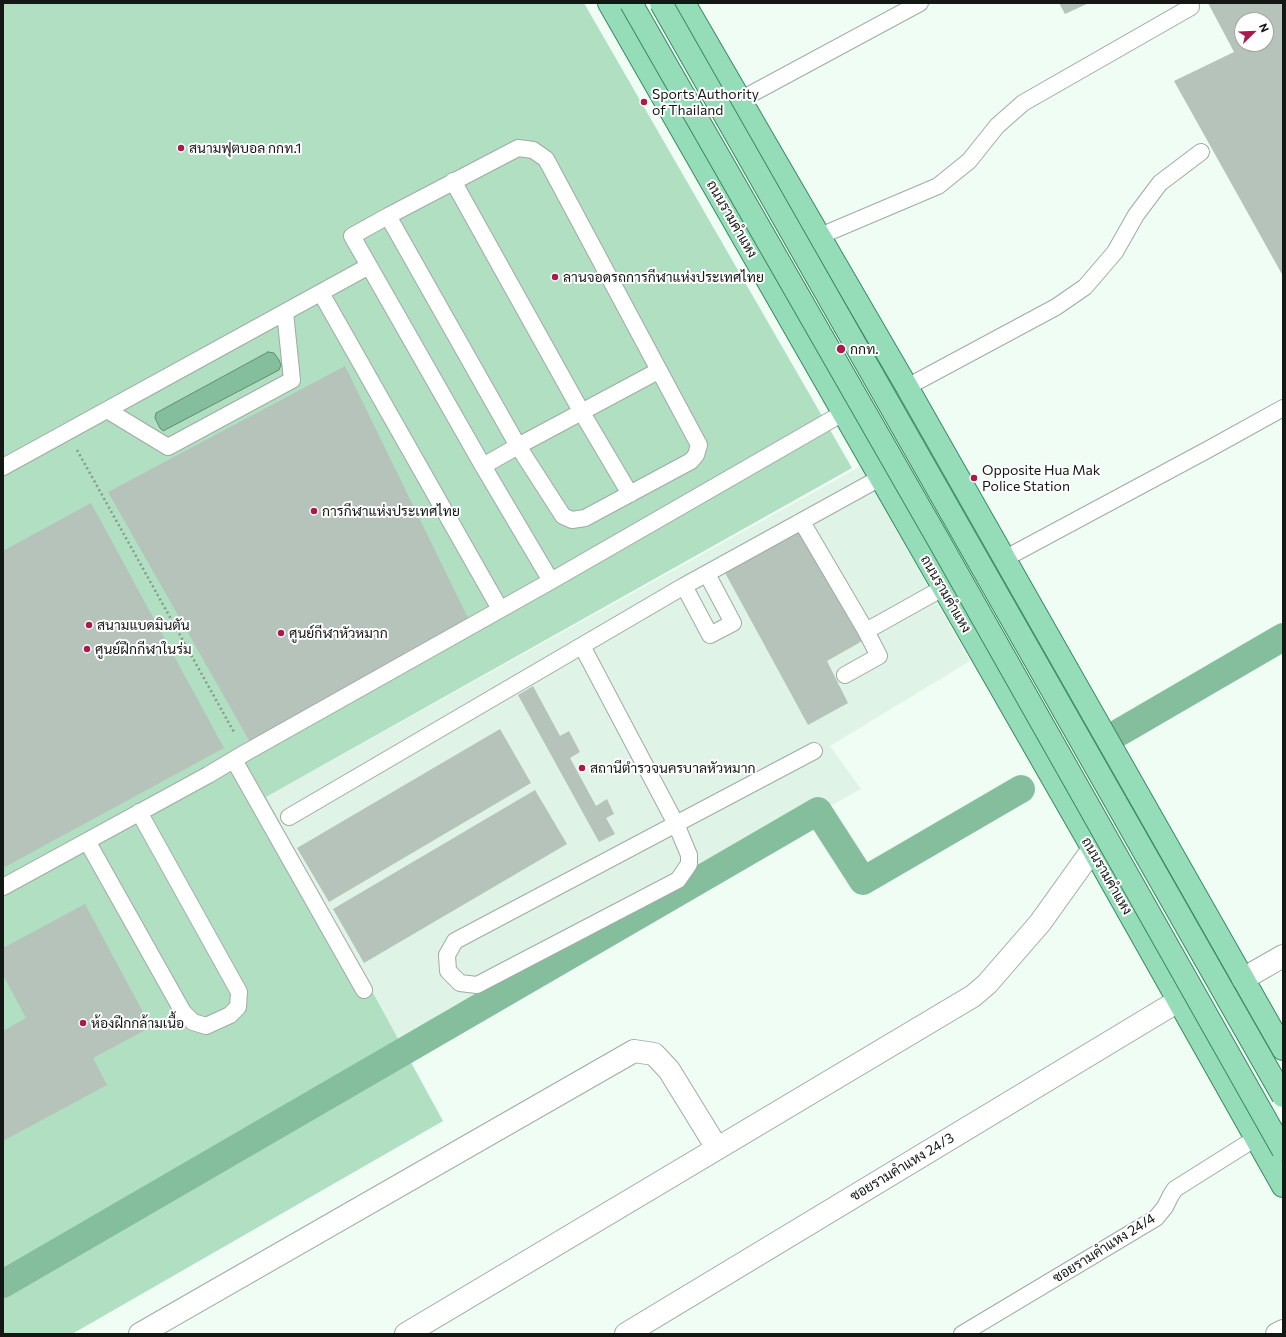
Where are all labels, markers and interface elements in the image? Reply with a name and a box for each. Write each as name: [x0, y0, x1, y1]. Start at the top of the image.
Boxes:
north arrow: [1234, 12, 1274, 52]
text: N: [1257, 21, 1272, 34]
place label: Sports Authority of Thailand: [652, 86, 759, 118]
marker: Sports Authority of Thailand: [639, 97, 649, 107]
place label: สนามฟุตบอล กกท.1: [189, 140, 302, 156]
marker: สนามฟุตบอล กกท.1: [176, 143, 186, 153]
street label: ถนนรามคำแหง: [703, 177, 761, 261]
place label: ลานจอดรถการกีฬาแห่งประเทศไทย: [563, 269, 764, 285]
marker: ลานจอดรถการกีฬาแห่งประเทศไทย: [550, 272, 560, 282]
place label: กกท.: [850, 341, 879, 357]
marker: กกท.: [835, 343, 847, 355]
place label: Opposite Hua Mak Police Station: [982, 462, 1100, 494]
marker: Opposite Hua Mak Police Station: [969, 473, 979, 483]
place label: การกีฬาแห่งประเทศไทย: [322, 503, 460, 519]
marker: การกีฬาแห่งประเทศไทย: [309, 506, 319, 516]
street label: ถนนรามคำแหง: [917, 552, 975, 636]
place label: สนามแบดมินตัน: [97, 617, 190, 633]
marker: สนามแบดมินตัน: [84, 620, 94, 630]
place label: ศูนย์กีฬาหัวหมาก: [289, 625, 388, 641]
marker: ศูนย์กีฬาหัวหมาก: [276, 628, 286, 638]
place label: ศูนย์ฝึกกีฬาในร่ม: [95, 641, 192, 657]
marker: ศูนย์ฝึกกีฬาในร่ม: [82, 644, 92, 654]
place label: สถานีตำรวจนครบาลหัวหมาก: [590, 760, 755, 776]
marker: สถานีตำรวจนครบาลหัวหมาก: [577, 763, 587, 773]
street label: ถนนรามคำแหง: [1078, 834, 1136, 918]
place label: ห้องฝึกกล้ามเนื้อ: [91, 1015, 184, 1031]
marker: ห้องฝึกกล้ามเนื้อ: [78, 1018, 88, 1028]
street label: ซอยรามคำแหง 24/3: [847, 1129, 957, 1205]
street label: ซอยรามคำแหง 24/4: [1050, 1210, 1158, 1286]

